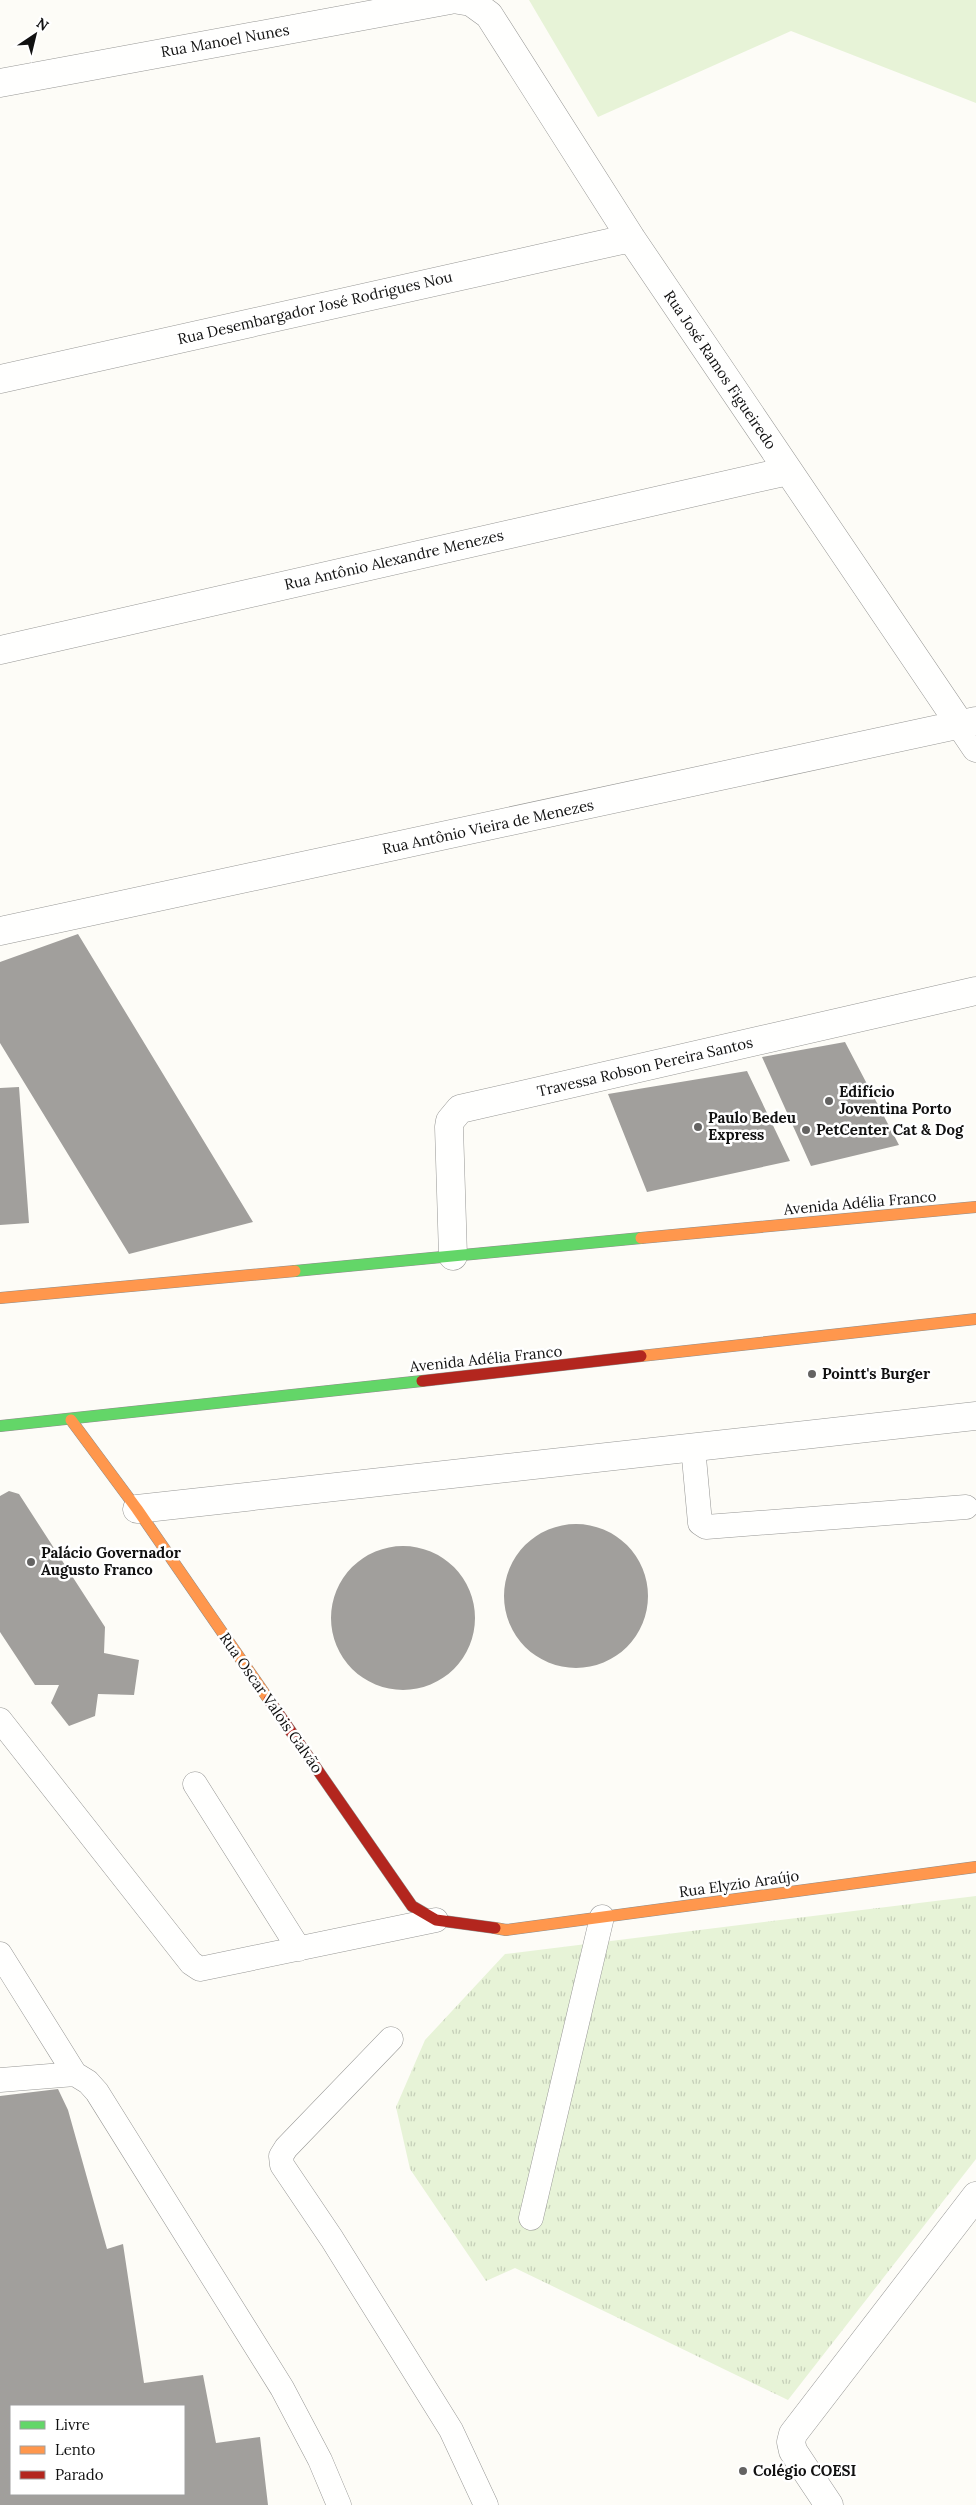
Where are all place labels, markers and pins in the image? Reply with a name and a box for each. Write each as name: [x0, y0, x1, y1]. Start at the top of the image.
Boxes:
place label: Edifício Joventina Porto: [839, 1082, 952, 1118]
marker: Edifício Joventina Porto: [823, 1095, 835, 1107]
place label: Paulo Bedeu Express: [708, 1108, 796, 1144]
place label: PetCenter Cat & Dog: [816, 1120, 964, 1139]
marker: Paulo Bedeu Express: [692, 1121, 704, 1133]
marker: PetCenter Cat & Dog: [800, 1124, 812, 1136]
place label: Pointt's Burger: [822, 1364, 931, 1383]
marker: Pointt's Burger: [806, 1368, 818, 1380]
place label: Palácio Governador Augusto Franco: [41, 1543, 182, 1579]
marker: Palácio Governador Augusto Franco: [25, 1556, 37, 1568]
place label: Colégio COESI: [753, 2461, 856, 2480]
marker: Colégio COESI: [737, 2465, 749, 2477]

